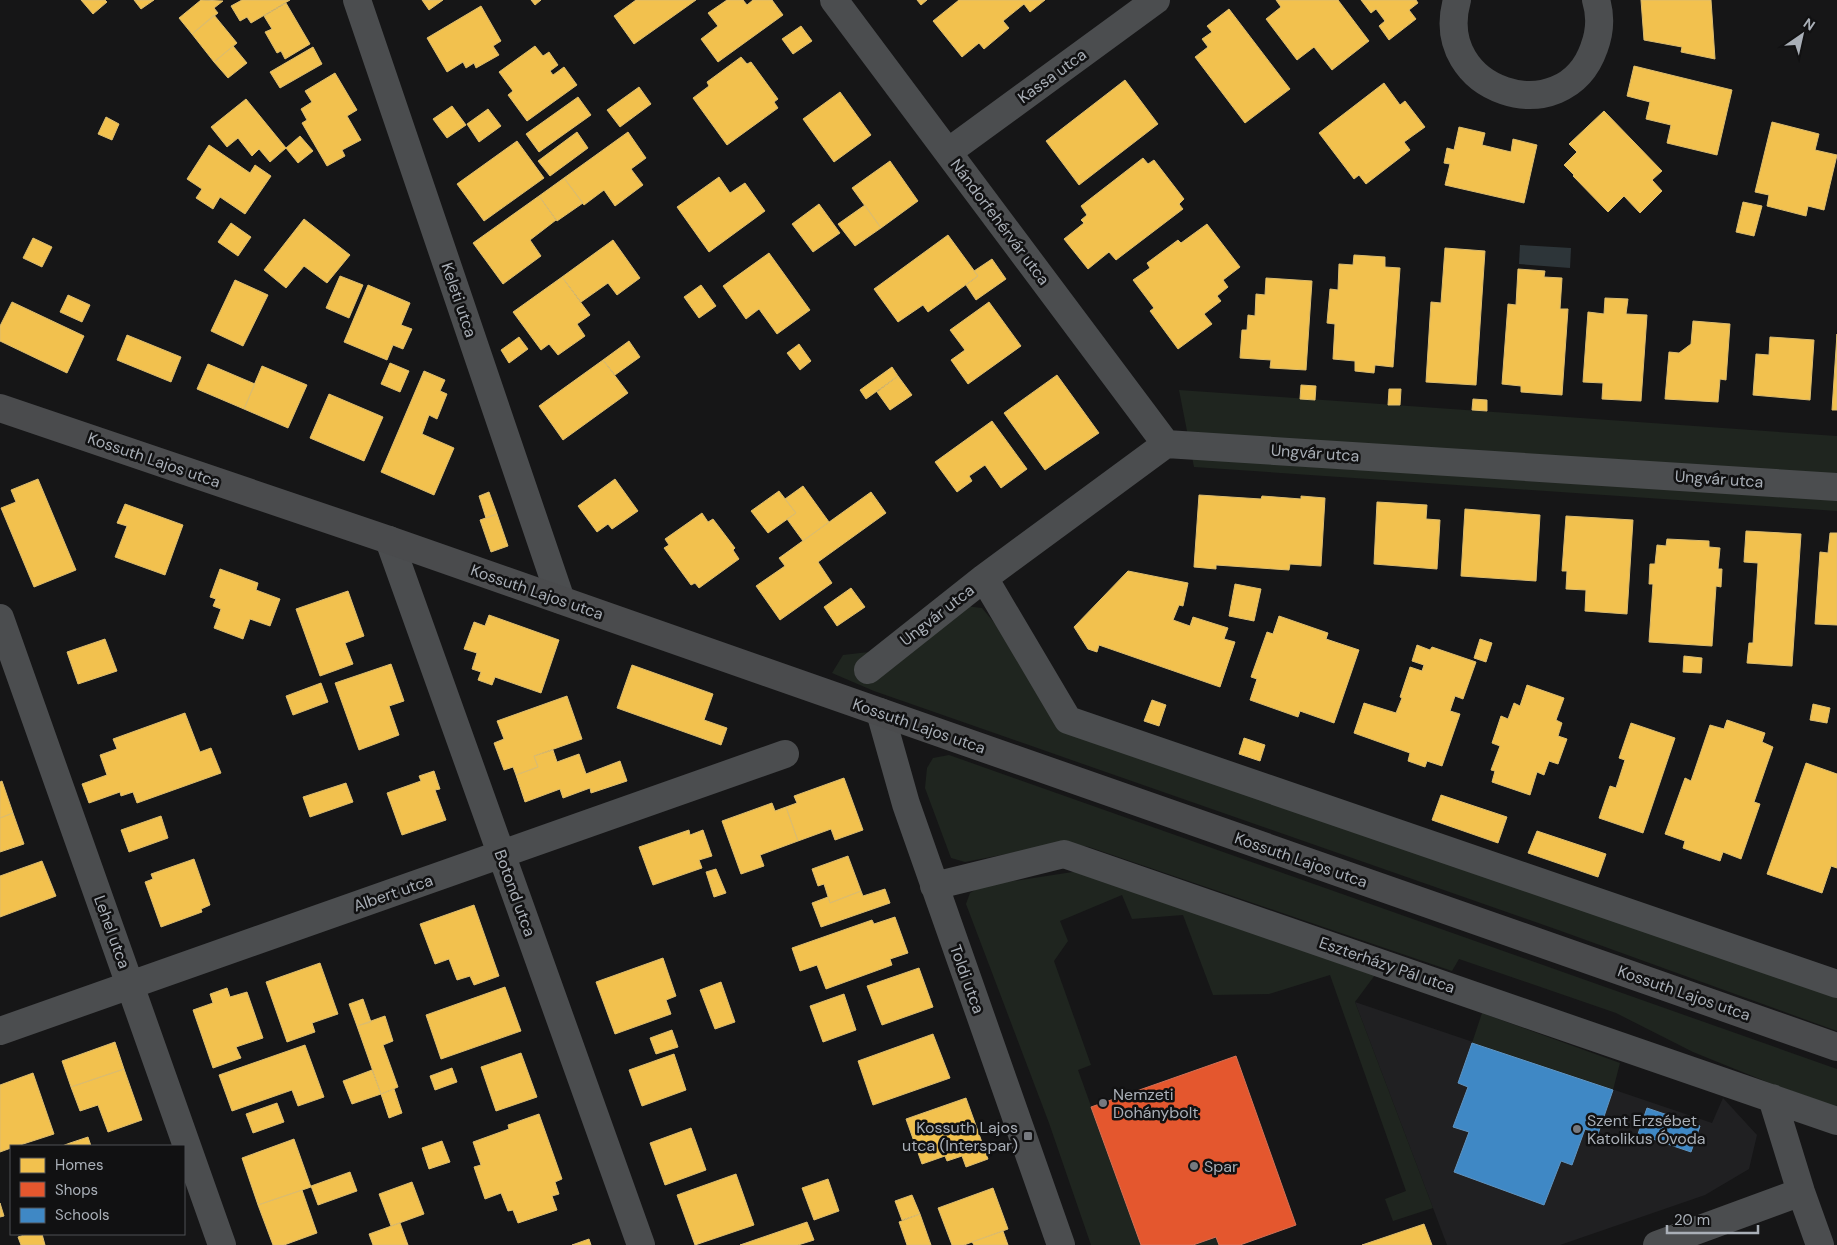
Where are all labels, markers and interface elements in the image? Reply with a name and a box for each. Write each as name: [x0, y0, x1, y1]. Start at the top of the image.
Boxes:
north arrow: [1777, 10, 1827, 60]
text: N: [1800, 14, 1819, 35]
street label: Kassa utca: [1014, 44, 1090, 108]
street label: Nándorfehérvár utca: [946, 155, 1054, 289]
street label: Keleti utca: [436, 260, 482, 340]
street label: Kossuth Lajos utca: [85, 427, 223, 493]
street label: Ungvár utca: [1270, 439, 1360, 467]
street label: Ungvár utca: [1674, 465, 1764, 493]
street label: Kossuth Lajos utca: [468, 559, 606, 625]
street label: Ungvár utca: [896, 579, 978, 651]
street label: Kossuth Lajos utca: [850, 693, 988, 759]
street label: Kossuth Lajos utca: [1232, 827, 1370, 893]
street label: Botond utca: [490, 847, 540, 939]
street label: Albert utca: [350, 870, 436, 916]
street label: Lehel utca: [89, 893, 135, 971]
street label: Eszterházy Pál utca: [1316, 932, 1458, 998]
street label: Toldi utca: [945, 942, 989, 1016]
street label: Kossuth Lajos utca: [1615, 960, 1753, 1026]
place label: Nemzeti Dohánybolt: [1113, 1084, 1199, 1123]
marker: Nemzeti Dohánybolt: [1097, 1097, 1109, 1109]
place label: Szent Erzsébet Katolikus Óvoda: [1587, 1110, 1706, 1149]
place label: Kossuth Lajos utca (Interspar): [902, 1117, 1018, 1156]
marker: Szent Erzsébet Katolikus Óvoda: [1571, 1123, 1583, 1135]
marker: Kossuth Lajos utca (Interspar): [1022, 1130, 1034, 1142]
legend: [10, 1145, 185, 1235]
text: Homes: [55, 1155, 104, 1175]
place label: Spar: [1204, 1156, 1238, 1177]
marker: Spar: [1188, 1160, 1200, 1172]
text: Shops: [55, 1180, 98, 1200]
scale bar: [1667, 1202, 1758, 1234]
text: Schools: [55, 1205, 110, 1225]
text: 20 m: [1674, 1210, 1710, 1230]

